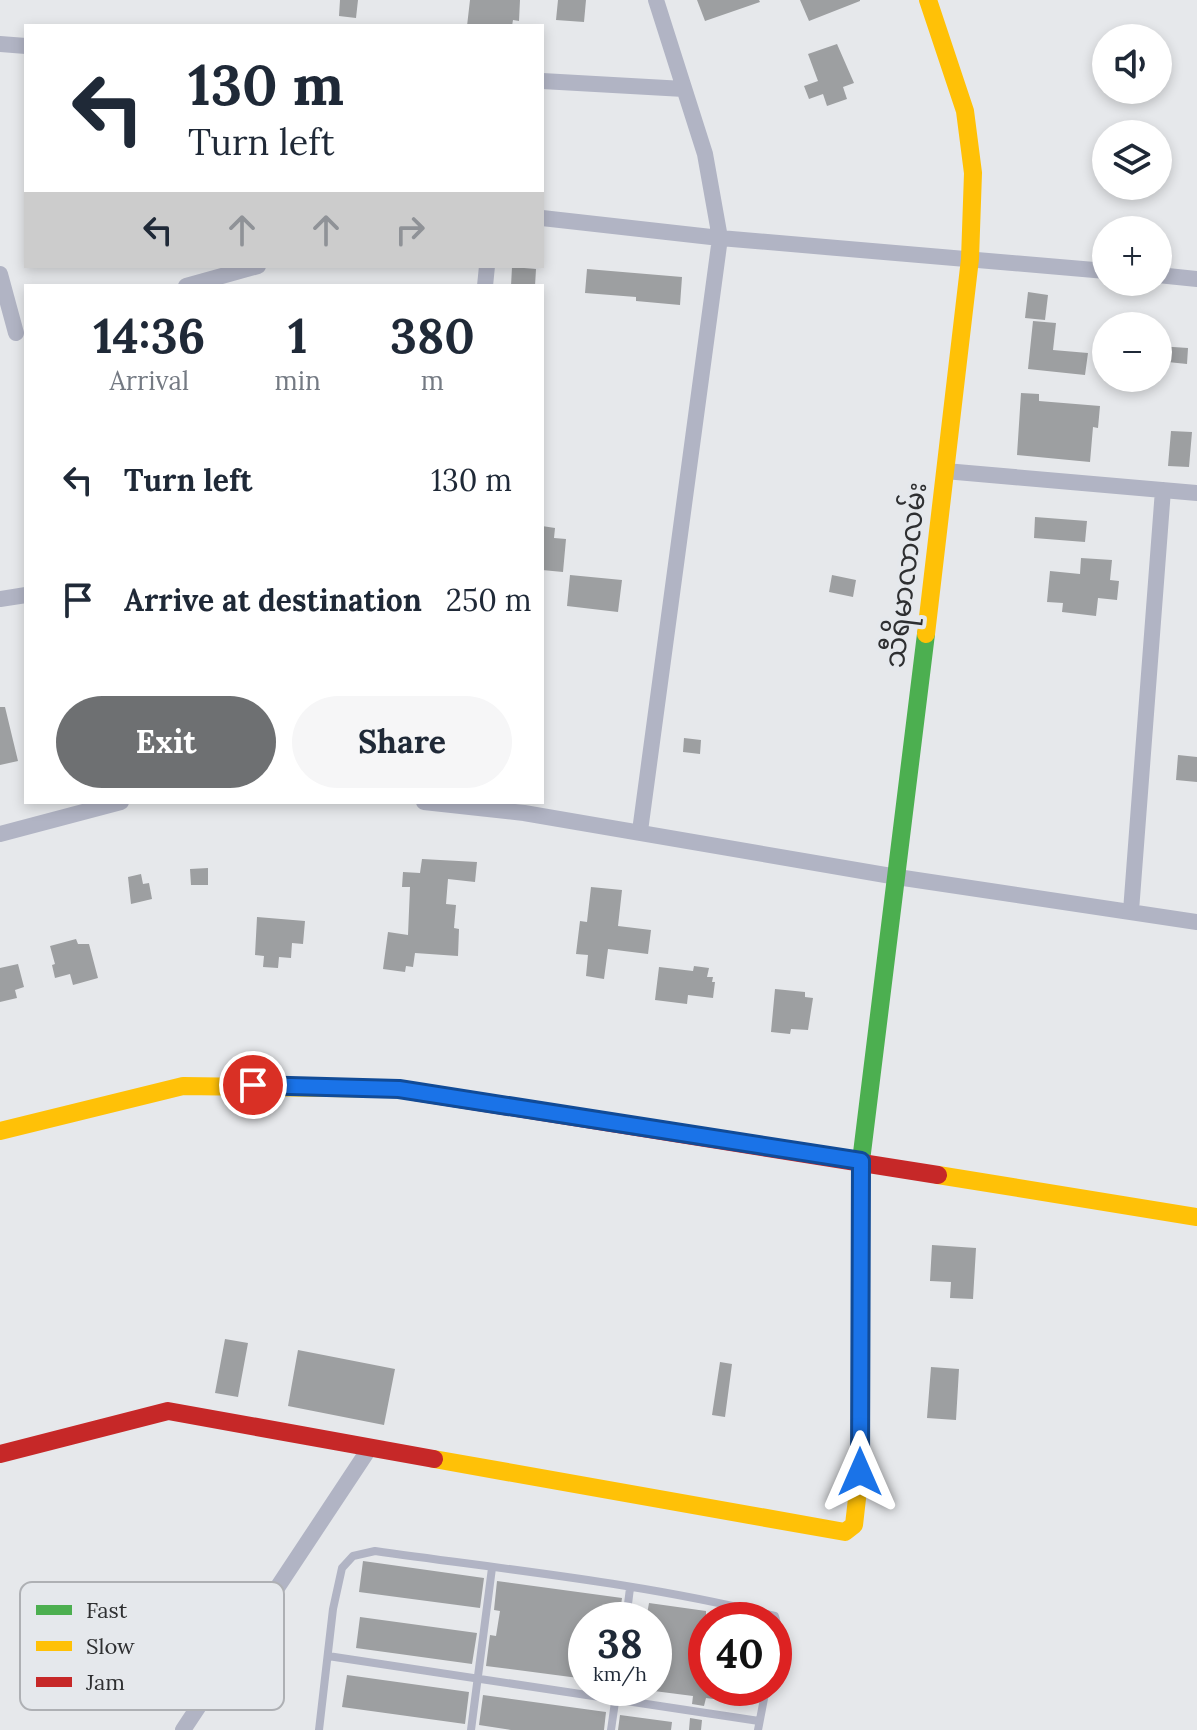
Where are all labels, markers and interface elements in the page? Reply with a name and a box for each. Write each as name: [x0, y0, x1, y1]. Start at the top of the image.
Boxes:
map controls: [1092, 24, 1172, 392]
button: sound: [1092, 24, 1172, 104]
text: 130 m: [188, 49, 344, 120]
icon: left: [56, 56, 160, 160]
text: Turn left: [188, 119, 335, 165]
button: layers: [1092, 120, 1172, 200]
icon: left: [136, 208, 180, 252]
icon: ahead: [220, 208, 264, 252]
icon: ahead: [304, 208, 348, 252]
icon: right: [388, 208, 432, 252]
button: +: [1092, 216, 1172, 296]
text: 14:36: [93, 305, 205, 366]
text: 1: [288, 305, 307, 366]
text: 380: [390, 305, 475, 366]
button: −: [1092, 312, 1172, 392]
text: Arrival: [110, 364, 189, 397]
text: min: [274, 364, 321, 397]
text: m: [421, 364, 444, 397]
icon: left: [56, 458, 100, 502]
text: Turn left: [124, 461, 252, 499]
text: 130 m: [431, 461, 512, 499]
street label: သီရိမာလာလမ်း: [876, 480, 939, 671]
icon: arrive: [56, 578, 100, 622]
text: Arrive at destination: [124, 581, 422, 619]
text: 250 m: [446, 581, 532, 619]
button: Exit: [56, 696, 276, 788]
button: Share: [292, 696, 512, 788]
pin: [219, 1051, 287, 1119]
icon: arrive: [231, 1063, 275, 1107]
position arrow: [818, 1430, 902, 1514]
legend: [20, 1582, 284, 1710]
text: Fast: [86, 1596, 128, 1624]
speed limit sign: 40: [688, 1602, 792, 1706]
text: 38: [597, 1618, 643, 1669]
text: Slow: [86, 1632, 135, 1660]
text: km/h: [593, 1661, 647, 1686]
text: Jam: [85, 1668, 125, 1696]

